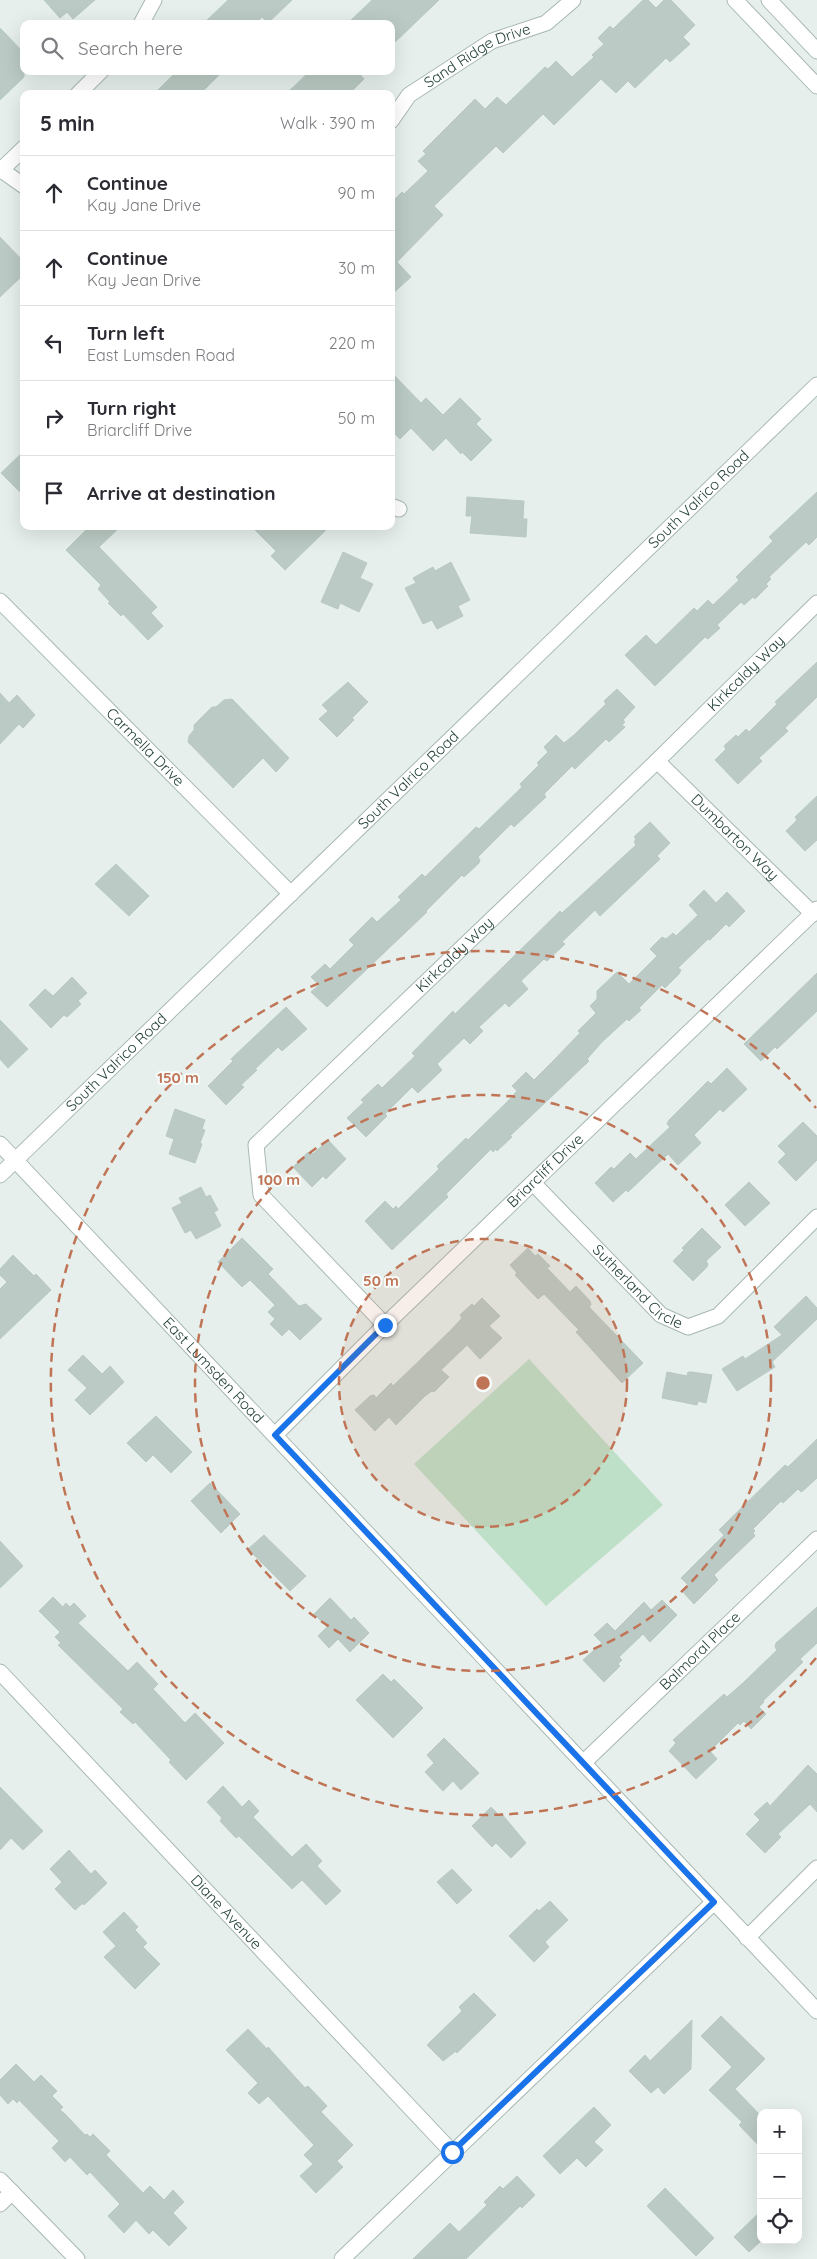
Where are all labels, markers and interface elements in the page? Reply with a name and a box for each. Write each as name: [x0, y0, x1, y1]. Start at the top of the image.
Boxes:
street label: Sand Ridge Drive: [420, 19, 533, 92]
search box: [20, 20, 395, 75]
icon: search: [38, 34, 66, 62]
text: Search here: [78, 36, 183, 60]
text: 5 min: [40, 110, 95, 136]
text: Walk · 390 m: [280, 113, 375, 133]
text: Continue: [87, 171, 168, 195]
icon: ahead: [40, 179, 68, 207]
text: 90 m: [338, 183, 375, 203]
text: Kay Jane Drive: [87, 195, 201, 215]
text: Continue: [87, 246, 168, 270]
icon: ahead: [40, 254, 68, 282]
text: 30 m: [338, 258, 375, 278]
text: Kay Jean Drive: [87, 270, 201, 290]
text: Turn left: [87, 321, 165, 345]
icon: left: [40, 329, 68, 357]
text: 220 m: [329, 333, 375, 353]
text: East Lumsden Road: [87, 345, 235, 365]
text: Turn right: [87, 396, 176, 420]
icon: right: [40, 404, 68, 432]
text: 50 m: [338, 408, 375, 428]
text: Briarcliff Drive: [87, 420, 192, 440]
street label: South Valrico Road: [644, 446, 753, 552]
icon: arrive: [40, 479, 68, 507]
text: Arrive at destination: [87, 481, 276, 505]
street label: Kirkcaldy Way: [703, 631, 788, 715]
street label: Carmella Drive: [102, 704, 189, 790]
street label: South Valrico Road: [353, 727, 462, 833]
street label: Dumbarton Way: [687, 790, 783, 884]
street label: Kirkcaldy Way: [411, 913, 497, 996]
street label: South Valrico Road: [62, 1009, 171, 1115]
text: 150 m: [157, 1068, 199, 1087]
street label: Briarcliff Drive: [503, 1129, 587, 1211]
text: 100 m: [258, 1170, 300, 1189]
street label: Sutherland Circle: [589, 1240, 686, 1332]
text: 50 m: [363, 1271, 399, 1290]
street label: East Lumsden Road: [159, 1313, 268, 1427]
route end: [374, 1314, 397, 1337]
centre of rings: [474, 1374, 492, 1392]
street label: Balmoral Place: [655, 1607, 744, 1694]
street label: Diane Avenue: [187, 1871, 266, 1953]
map controls: [757, 2109, 802, 2244]
button: +: [757, 2109, 802, 2154]
route start: [441, 2141, 464, 2164]
button: −: [757, 2154, 802, 2199]
button: locate: [757, 2199, 802, 2244]

